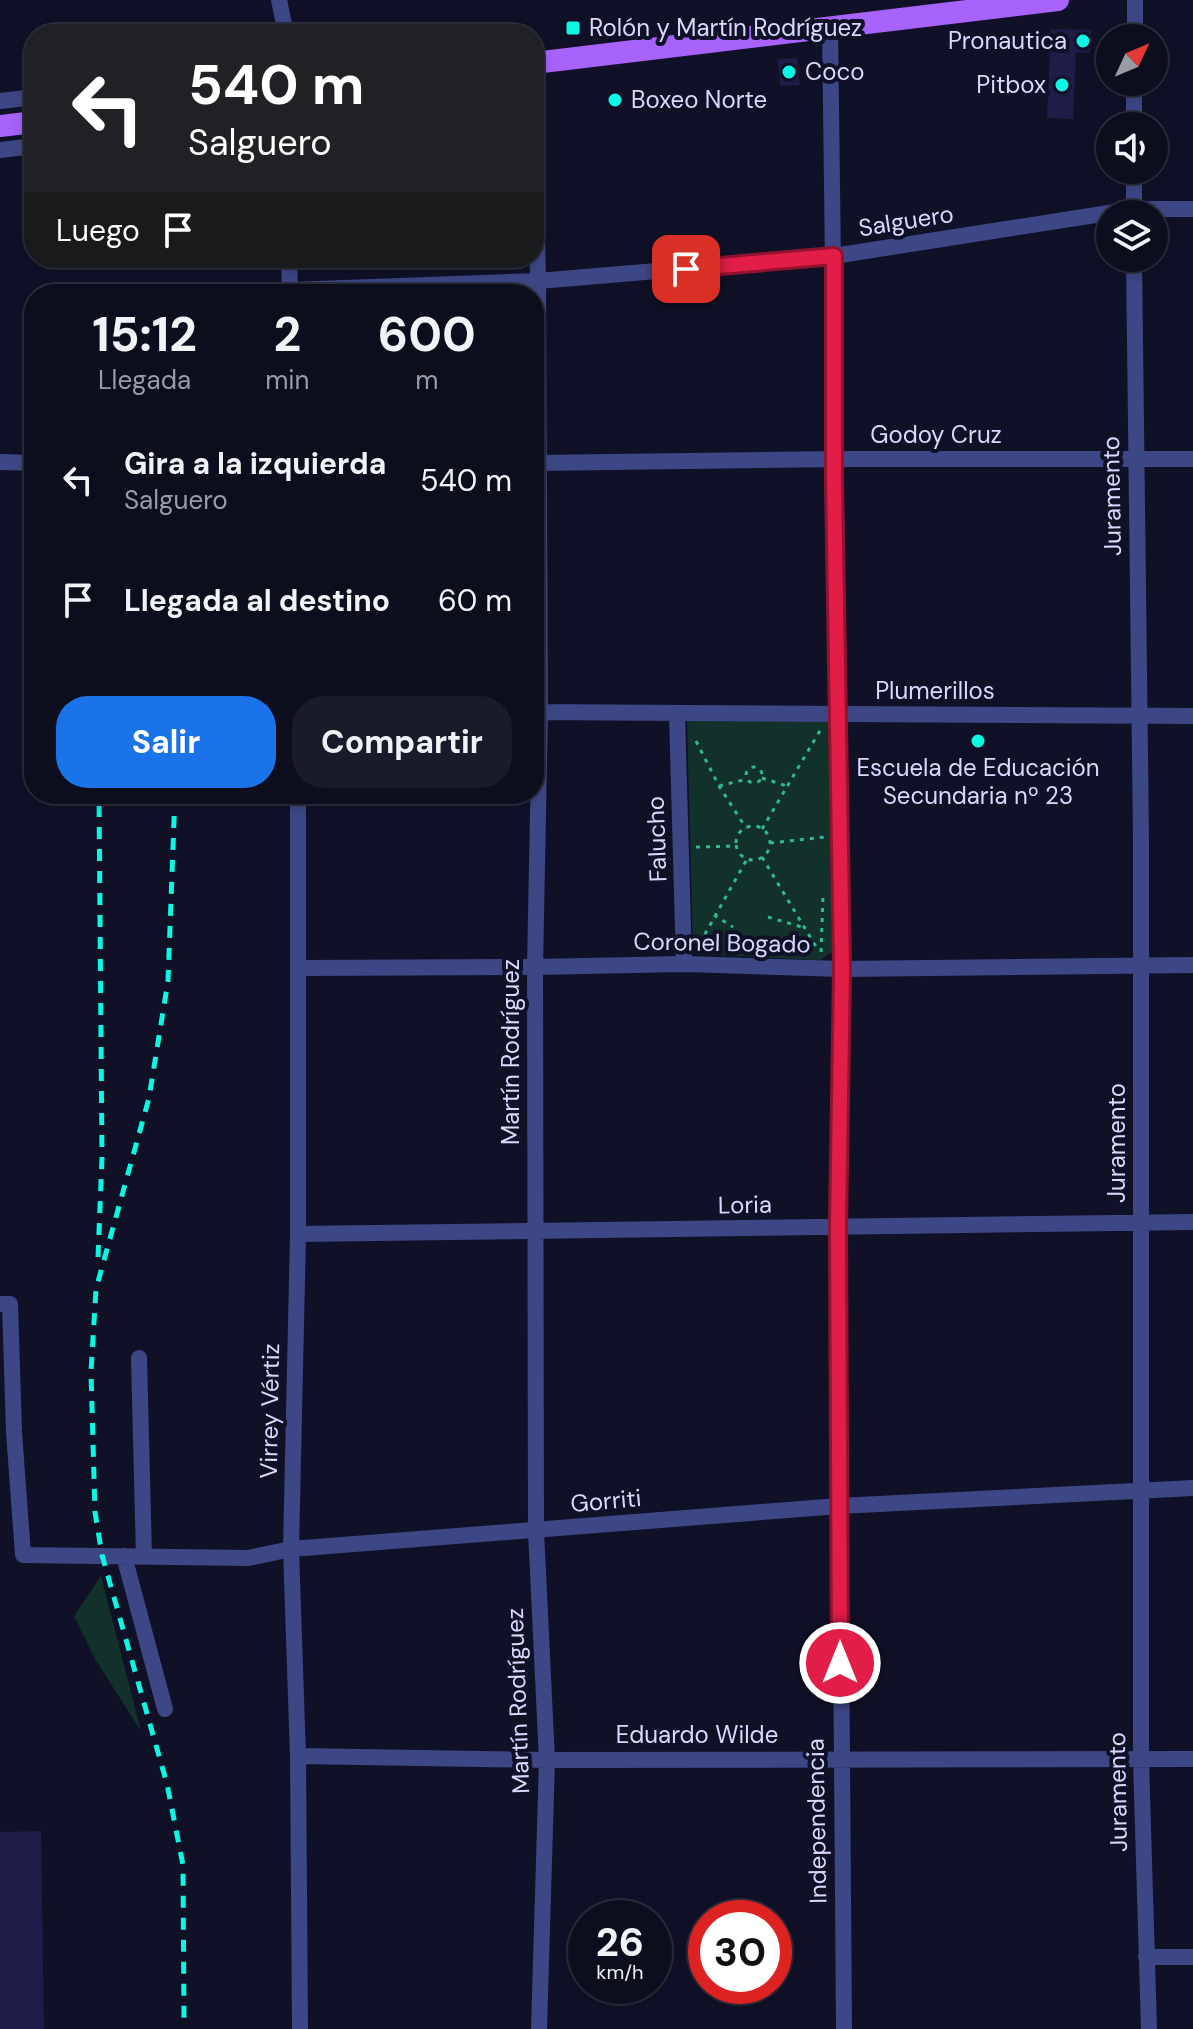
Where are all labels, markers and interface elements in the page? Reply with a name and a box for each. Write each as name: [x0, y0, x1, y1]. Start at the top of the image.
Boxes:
place label: Rolón y Martín Rodríguez: [589, 12, 862, 43]
marker: Rolón y Martín Rodríguez: [564, 19, 582, 37]
north arrow: [1096, 24, 1168, 96]
map controls: [1096, 24, 1168, 272]
place label: Pronautica: [948, 25, 1067, 56]
marker: Pronautica: [1074, 32, 1092, 50]
text: 540 m: [188, 48, 365, 121]
icon: left: [56, 56, 160, 160]
place label: Coco: [805, 56, 864, 87]
marker: Coco: [780, 63, 798, 81]
place label: Pitbox: [976, 69, 1046, 100]
marker: Pitbox: [1053, 76, 1071, 94]
place label: Boxeo Norte: [631, 84, 767, 115]
marker: Boxeo Norte: [606, 91, 624, 109]
button: sound: [1096, 112, 1168, 184]
text: Salguero: [188, 119, 332, 166]
street label: Salguero: [856, 198, 956, 243]
button: layers: [1096, 200, 1168, 272]
icon: arrive: [156, 208, 200, 252]
text: Luego: [56, 211, 140, 250]
pin: [652, 235, 720, 303]
icon: arrive: [664, 247, 708, 291]
text: 15:12: [92, 303, 197, 366]
text: 2: [273, 303, 301, 366]
text: 600: [378, 303, 476, 366]
text: Llegada: [98, 363, 191, 397]
text: min: [265, 363, 309, 397]
text: m: [415, 363, 438, 397]
street label: Godoy Cruz: [870, 419, 1002, 450]
street label: Juramento: [1095, 436, 1128, 556]
text: Gira a la izquierda: [124, 444, 386, 483]
icon: left: [56, 458, 100, 502]
text: 540 m: [420, 461, 512, 500]
text: Salguero: [124, 483, 228, 517]
icon: arrive: [56, 578, 100, 622]
text: Llegada al destino: [124, 581, 390, 620]
text: 60 m: [438, 581, 512, 620]
street label: Plumerillos: [875, 675, 995, 706]
button: Salir: [56, 696, 276, 788]
button: Compartir: [292, 696, 512, 788]
marker: Escuela de Educación Secundaria nº 23: [969, 732, 987, 750]
place label: Escuela de Educación Secundaria nº 23: [856, 752, 1100, 811]
street label: Falucho: [640, 796, 673, 883]
street label: Coronel Bogado: [633, 925, 811, 960]
street label: Martín Rodríguez: [495, 959, 526, 1145]
street label: Juramento: [1101, 1083, 1132, 1203]
street label: Loria: [718, 1189, 772, 1220]
street label: Virrey Vértiz: [253, 1343, 286, 1479]
street label: Gorriti: [569, 1482, 643, 1519]
street label: Martín Rodríguez: [499, 1608, 536, 1794]
position arrow: [798, 1621, 882, 1705]
street label: Eduardo Wilde: [616, 1719, 778, 1750]
street label: Juramento: [1101, 1732, 1134, 1852]
street label: Independencia: [800, 1738, 833, 1904]
speed limit sign: 30: [688, 1900, 792, 2004]
text: 26: [596, 1916, 644, 1968]
text: km/h: [596, 1959, 644, 1985]

